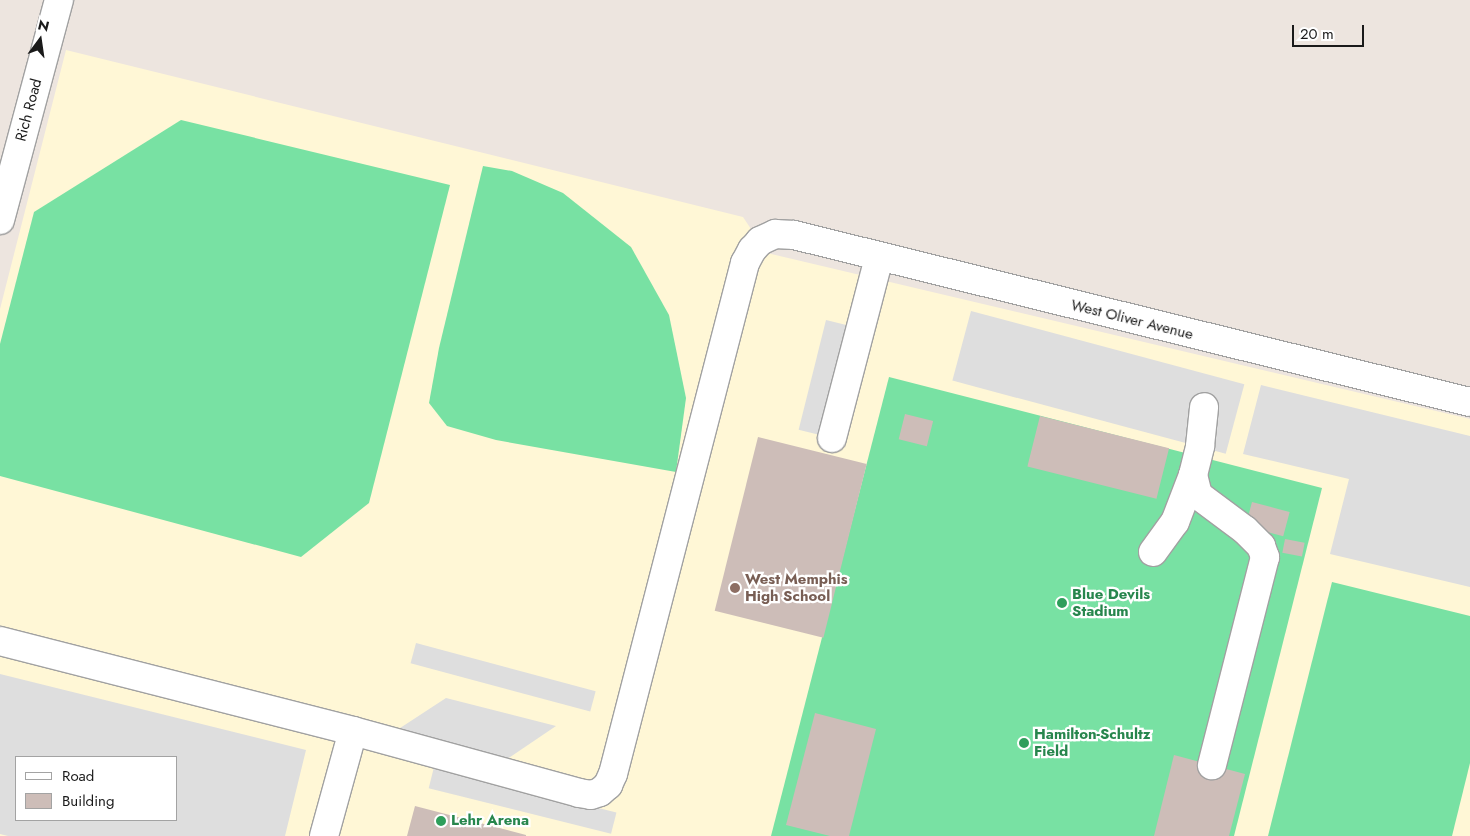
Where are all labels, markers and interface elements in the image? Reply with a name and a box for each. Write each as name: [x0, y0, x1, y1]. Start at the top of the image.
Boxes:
text: N: [36, 14, 51, 36]
north arrow: [15, 15, 65, 65]
scale bar: [1295, 15, 1368, 47]
text: 20 m: [1300, 23, 1334, 45]
street label: Rich Road: [12, 77, 46, 143]
street label: West Oliver Avenue: [1069, 296, 1195, 344]
place label: West Memphis High School: [745, 570, 848, 605]
marker: West Memphis High School: [729, 582, 741, 594]
place label: Blue Devils Stadium: [1072, 585, 1150, 620]
marker: Blue Devils Stadium: [1056, 597, 1068, 609]
place label: Hamilton-Schultz Field: [1034, 725, 1151, 760]
marker: Hamilton-Schultz Field: [1018, 737, 1030, 749]
legend: [15, 756, 178, 821]
text: Road: [62, 765, 94, 787]
text: Building: [62, 790, 114, 812]
place label: Lehr Arena: [451, 812, 529, 830]
marker: Lehr Arena: [435, 815, 447, 827]

